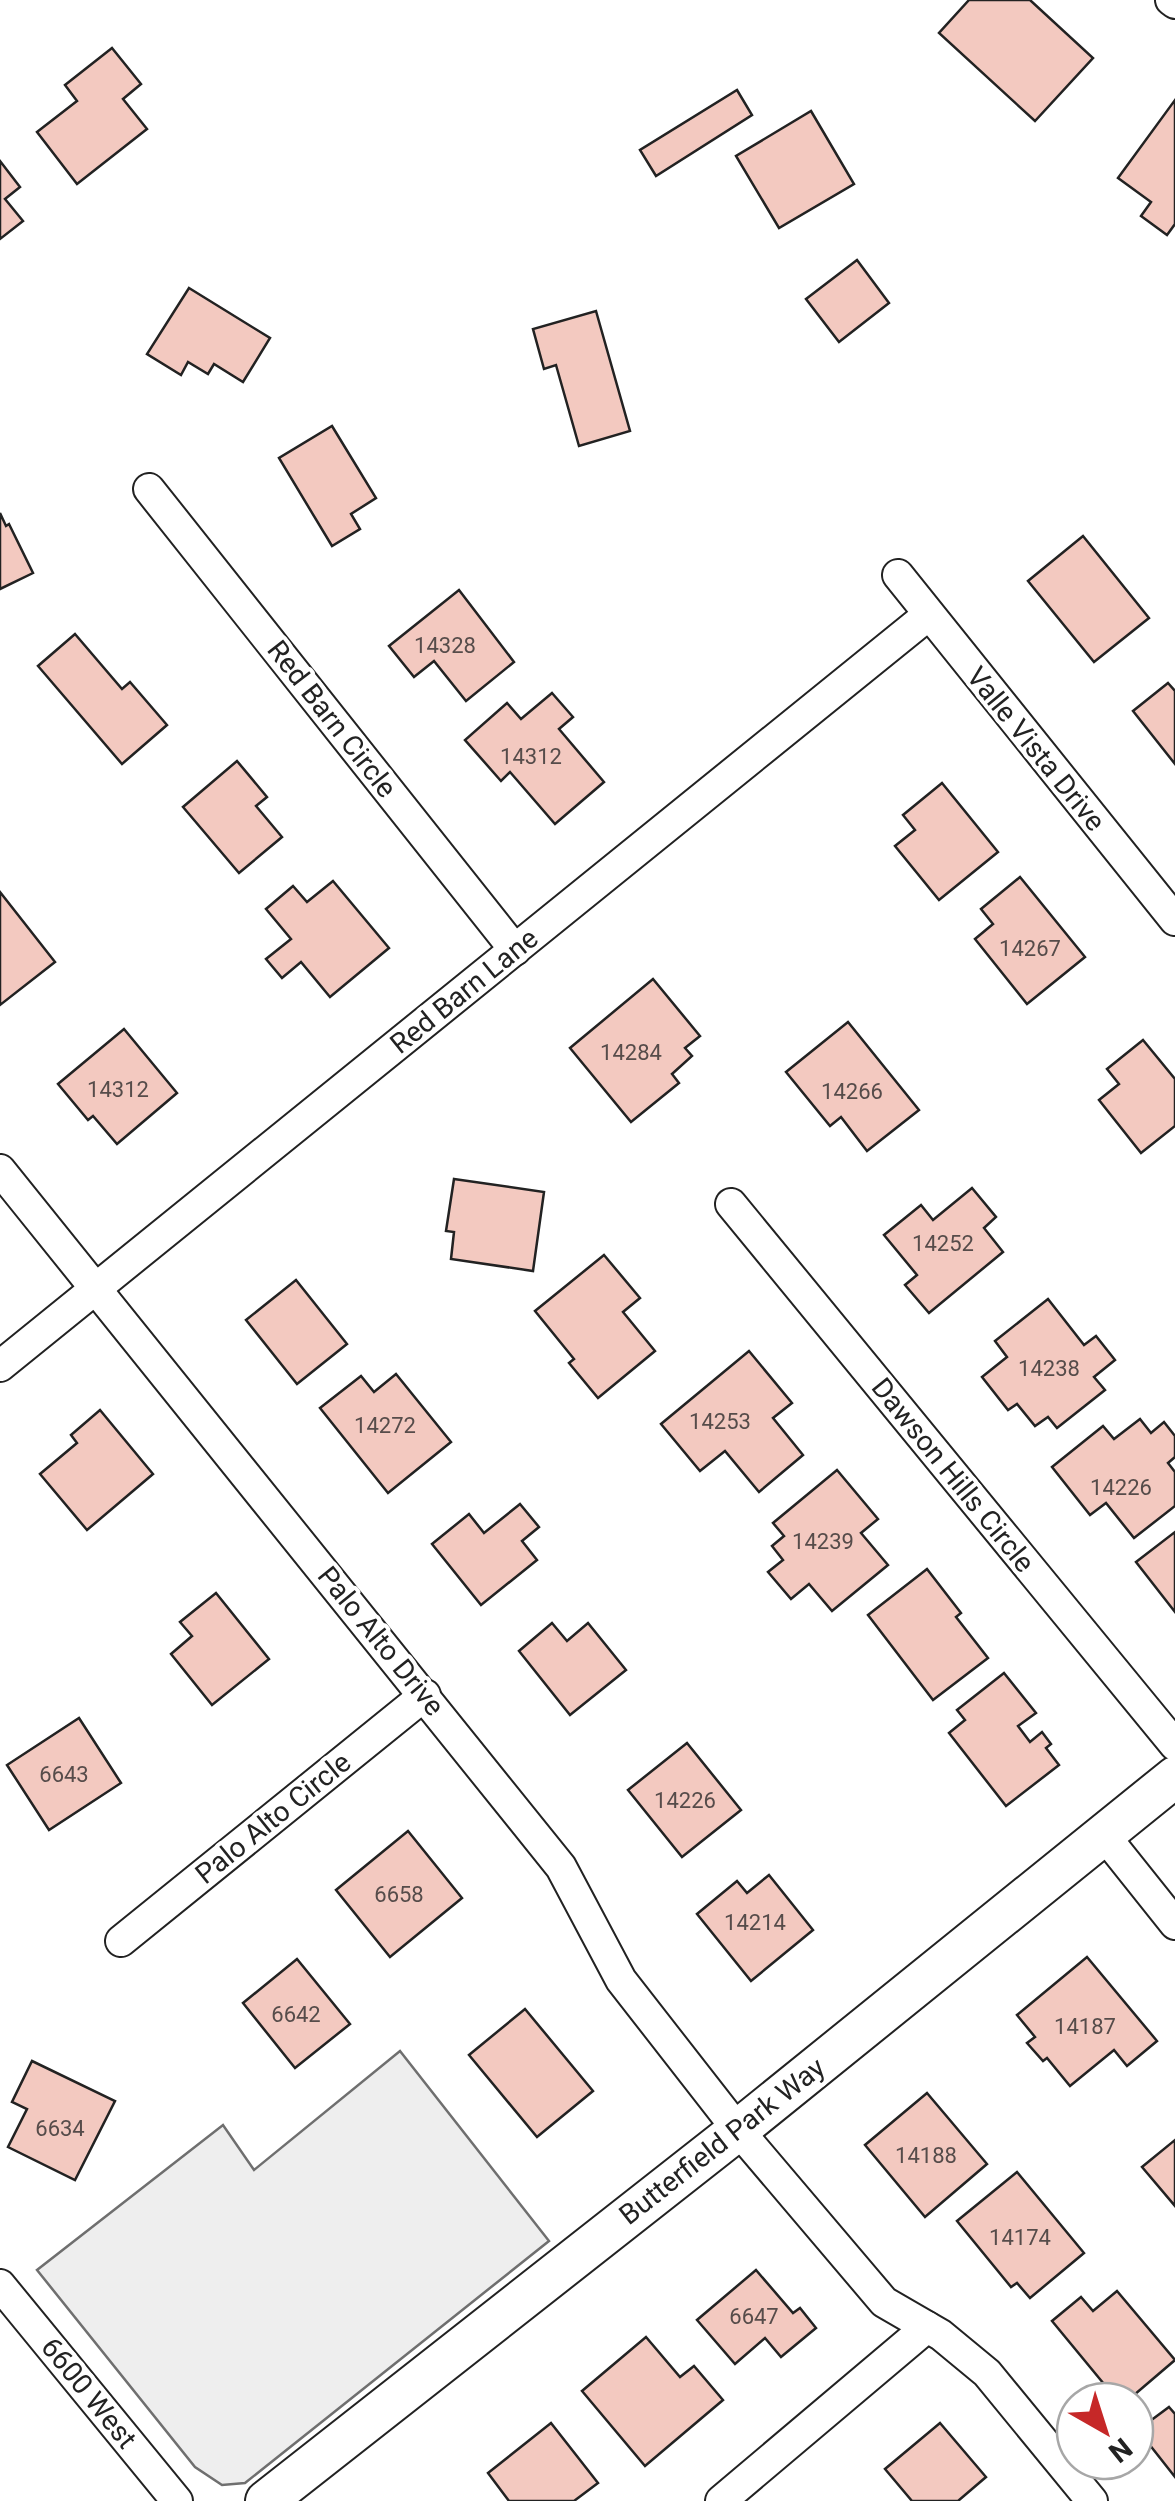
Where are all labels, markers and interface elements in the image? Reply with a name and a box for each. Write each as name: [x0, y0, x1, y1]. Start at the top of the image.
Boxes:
house number: 14328: [414, 633, 476, 658]
street label: Red Barn Circle: [261, 634, 403, 804]
street label: Valle Vista Drive: [960, 660, 1112, 838]
house number: 14312: [500, 744, 562, 769]
street label: Red Barn Lane: [384, 922, 544, 1060]
house number: 14267: [999, 936, 1061, 961]
house number: 14284: [600, 1040, 662, 1065]
house number: 14312: [87, 1077, 149, 1102]
house number: 14266: [821, 1079, 883, 1104]
house number: 14252: [912, 1231, 974, 1256]
house number: 14238: [1018, 1356, 1080, 1381]
street label: Dawson Hills Circle: [865, 1371, 1041, 1579]
house number: 14253: [689, 1409, 751, 1434]
house number: 14272: [354, 1413, 416, 1438]
house number: 14226: [1090, 1475, 1152, 1500]
house number: 14239: [792, 1529, 854, 1554]
street label: Palo Alto Drive: [311, 1560, 451, 1722]
street label: Palo Alto Circle: [189, 1745, 357, 1891]
house number: 6643: [39, 1762, 89, 1787]
house number: 14226: [654, 1788, 716, 1813]
house number: 6658: [374, 1882, 424, 1907]
house number: 14214: [724, 1910, 786, 1935]
house number: 6642: [271, 2002, 321, 2027]
house number: 14187: [1054, 2014, 1116, 2039]
street label: Butterfield Park Way: [613, 2051, 831, 2231]
house number: 6634: [35, 2116, 85, 2141]
house number: 14188: [895, 2143, 957, 2168]
house number: 14174: [989, 2225, 1051, 2250]
house number: 6647: [729, 2304, 779, 2329]
street label: 6600 West: [34, 2331, 144, 2455]
north arrow: [1055, 2381, 1155, 2481]
text: N: [1102, 2431, 1138, 2469]

